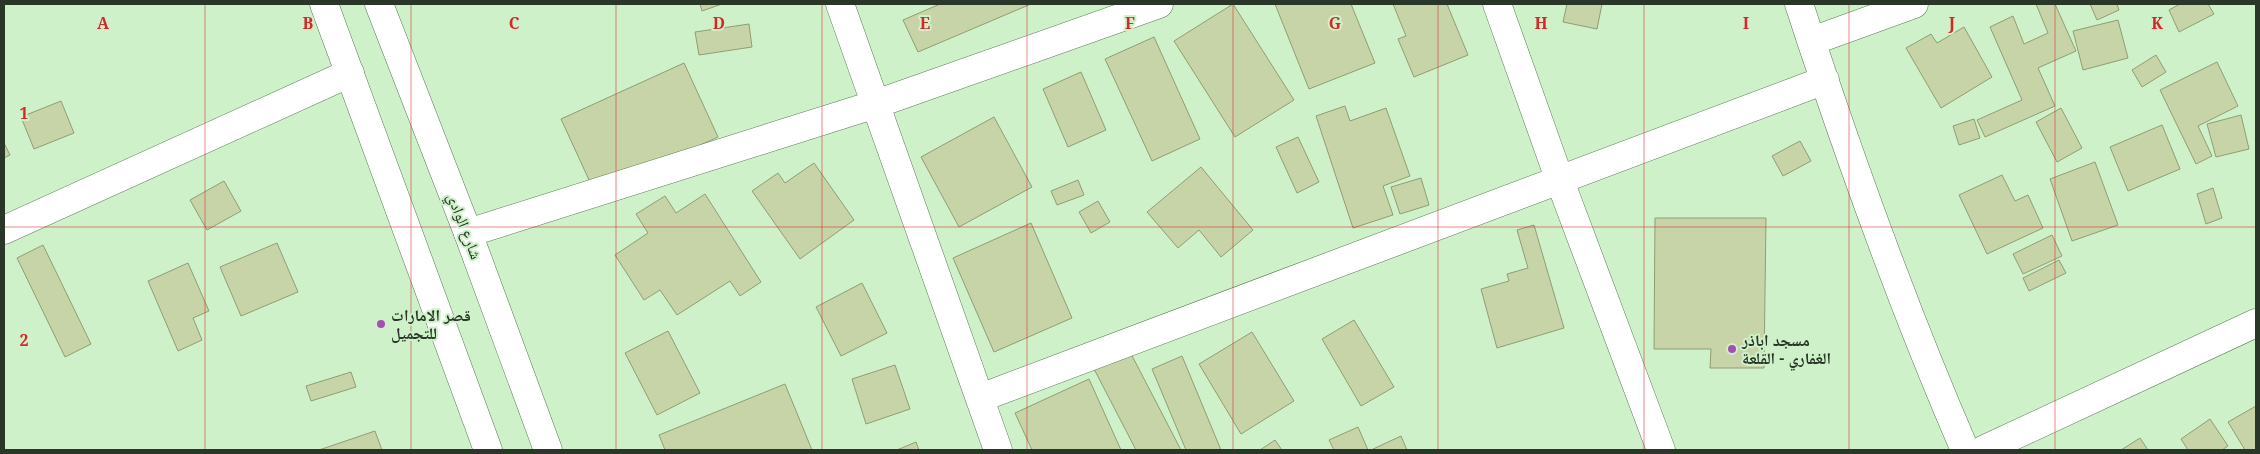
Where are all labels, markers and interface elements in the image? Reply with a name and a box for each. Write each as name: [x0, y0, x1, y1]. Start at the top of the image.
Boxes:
text: A: [97, 12, 110, 34]
text: B: [303, 12, 314, 34]
text: C: [509, 12, 520, 34]
text: D: [713, 12, 725, 34]
text: E: [920, 12, 930, 34]
text: F: [1125, 12, 1135, 34]
text: G: [1329, 12, 1341, 34]
text: H: [1534, 12, 1548, 34]
text: I: [1743, 12, 1749, 34]
text: J: [1948, 12, 1956, 34]
text: K: [2151, 12, 2163, 34]
text: 1: [19, 102, 29, 124]
street label: شارع الوادي: [440, 190, 488, 263]
place label: قصر الامارات للتجميل: [391, 304, 471, 344]
marker: قصر الامارات للتجميل: [375, 318, 387, 330]
text: 2: [19, 329, 29, 351]
place label: مسجد اباذر الغفاري - القلعة: [1741, 329, 1831, 371]
marker: مسجد اباذر الغفاري - القلعة: [1726, 343, 1738, 355]

